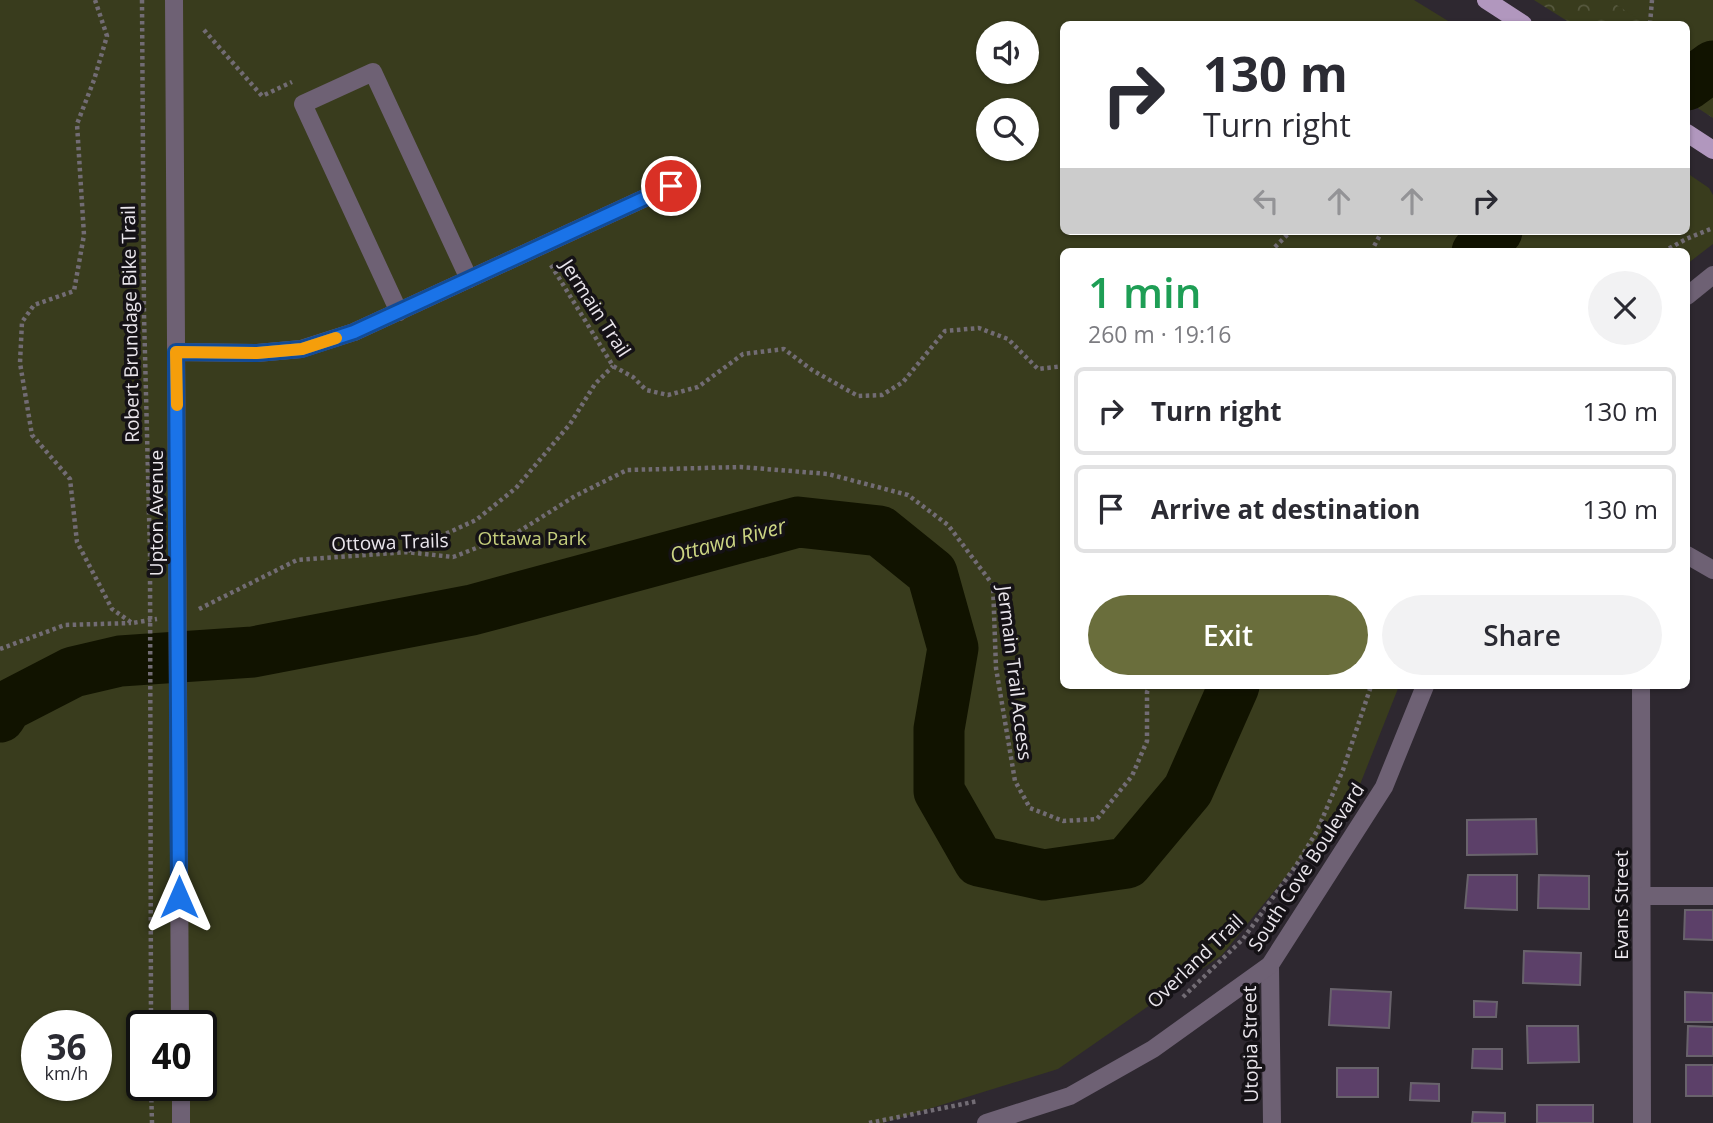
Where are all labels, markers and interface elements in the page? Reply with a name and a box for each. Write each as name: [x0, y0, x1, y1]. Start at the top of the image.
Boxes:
map controls: [976, 21, 1039, 161]
button: sound: [976, 21, 1039, 84]
text: 130 m: [1203, 40, 1348, 106]
icon: right: [1088, 49, 1179, 140]
button: search: [976, 98, 1039, 161]
text: Turn right: [1203, 103, 1351, 146]
pin: [641, 156, 701, 216]
icon: arrive: [652, 167, 690, 205]
icon: left: [1247, 182, 1285, 220]
icon: ahead: [1320, 182, 1358, 220]
icon: ahead: [1393, 182, 1431, 220]
icon: right: [1466, 182, 1504, 220]
street label: Robert Brundage Bike Trail: [115, 205, 145, 443]
street label: Jermain Trail: [554, 253, 637, 362]
text: 1 min: [1088, 263, 1201, 320]
button: close: [1588, 271, 1662, 345]
text: 260 m · 19:16: [1088, 318, 1231, 350]
icon: right: [1092, 392, 1130, 430]
text: Turn right: [1151, 393, 1282, 429]
text: 130 m: [1583, 393, 1658, 429]
street label: Upton Avenue: [143, 450, 169, 576]
icon: arrive: [1092, 490, 1130, 528]
text: Arrive at destination: [1151, 491, 1420, 527]
text: 130 m: [1583, 491, 1658, 527]
water label: Ottawa River: [667, 511, 789, 569]
park label: Ottawa Park: [478, 525, 586, 551]
street label: Ottowa Trails: [331, 527, 449, 557]
street label: Jermain Trail Access: [991, 582, 1039, 762]
button: Exit: [1088, 595, 1368, 675]
button: Share: [1382, 595, 1662, 675]
street label: South Cove Boulevard: [1242, 778, 1370, 956]
street label: Evans Street: [1608, 850, 1634, 960]
position arrow: [142, 860, 216, 934]
street label: Overland Trail: [1141, 908, 1249, 1014]
street label: Utopia Street: [1236, 985, 1264, 1103]
speed limit sign: 40: [126, 1010, 217, 1101]
text: 36: [46, 1023, 87, 1070]
text: km/h: [45, 1061, 88, 1085]

